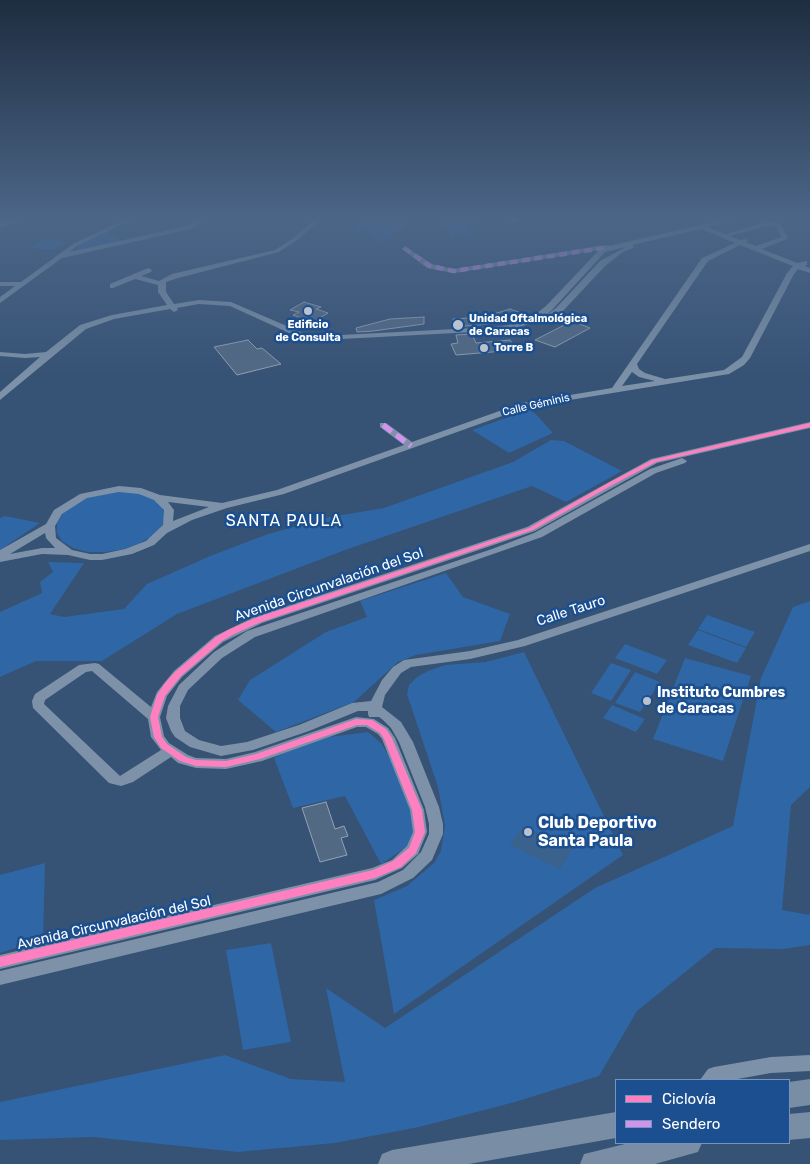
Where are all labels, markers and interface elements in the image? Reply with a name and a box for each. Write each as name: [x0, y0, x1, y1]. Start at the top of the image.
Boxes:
marker: Edificio de Consulta: [302, 305, 314, 317]
place label: Unidad Oftalmológica de Caracas: [469, 312, 587, 338]
place label: Edificio de Consulta: [275, 318, 341, 344]
marker: Unidad Oftalmológica de Caracas: [451, 318, 465, 332]
place label: Torre B: [494, 341, 533, 355]
marker: Torre B: [478, 342, 490, 354]
street label: Calle Géminis: [501, 391, 571, 419]
district label: SANTA PAULA: [224, 511, 344, 531]
street label: Avenida Circunvalación del Sol: [232, 545, 426, 625]
street label: Calle Tauro: [534, 592, 608, 630]
place label: Instituto Cumbres de Caracas: [657, 685, 785, 718]
marker: Instituto Cumbres de Caracas: [641, 695, 653, 707]
place label: Club Deportivo Santa Paula: [538, 813, 657, 851]
marker: Club Deportivo Santa Paula: [522, 826, 534, 838]
street label: Avenida Circunvalación del Sol: [15, 892, 213, 954]
legend: [615, 1079, 790, 1144]
text: Ciclovía: [662, 1090, 716, 1108]
text: Sendero: [662, 1115, 720, 1133]

